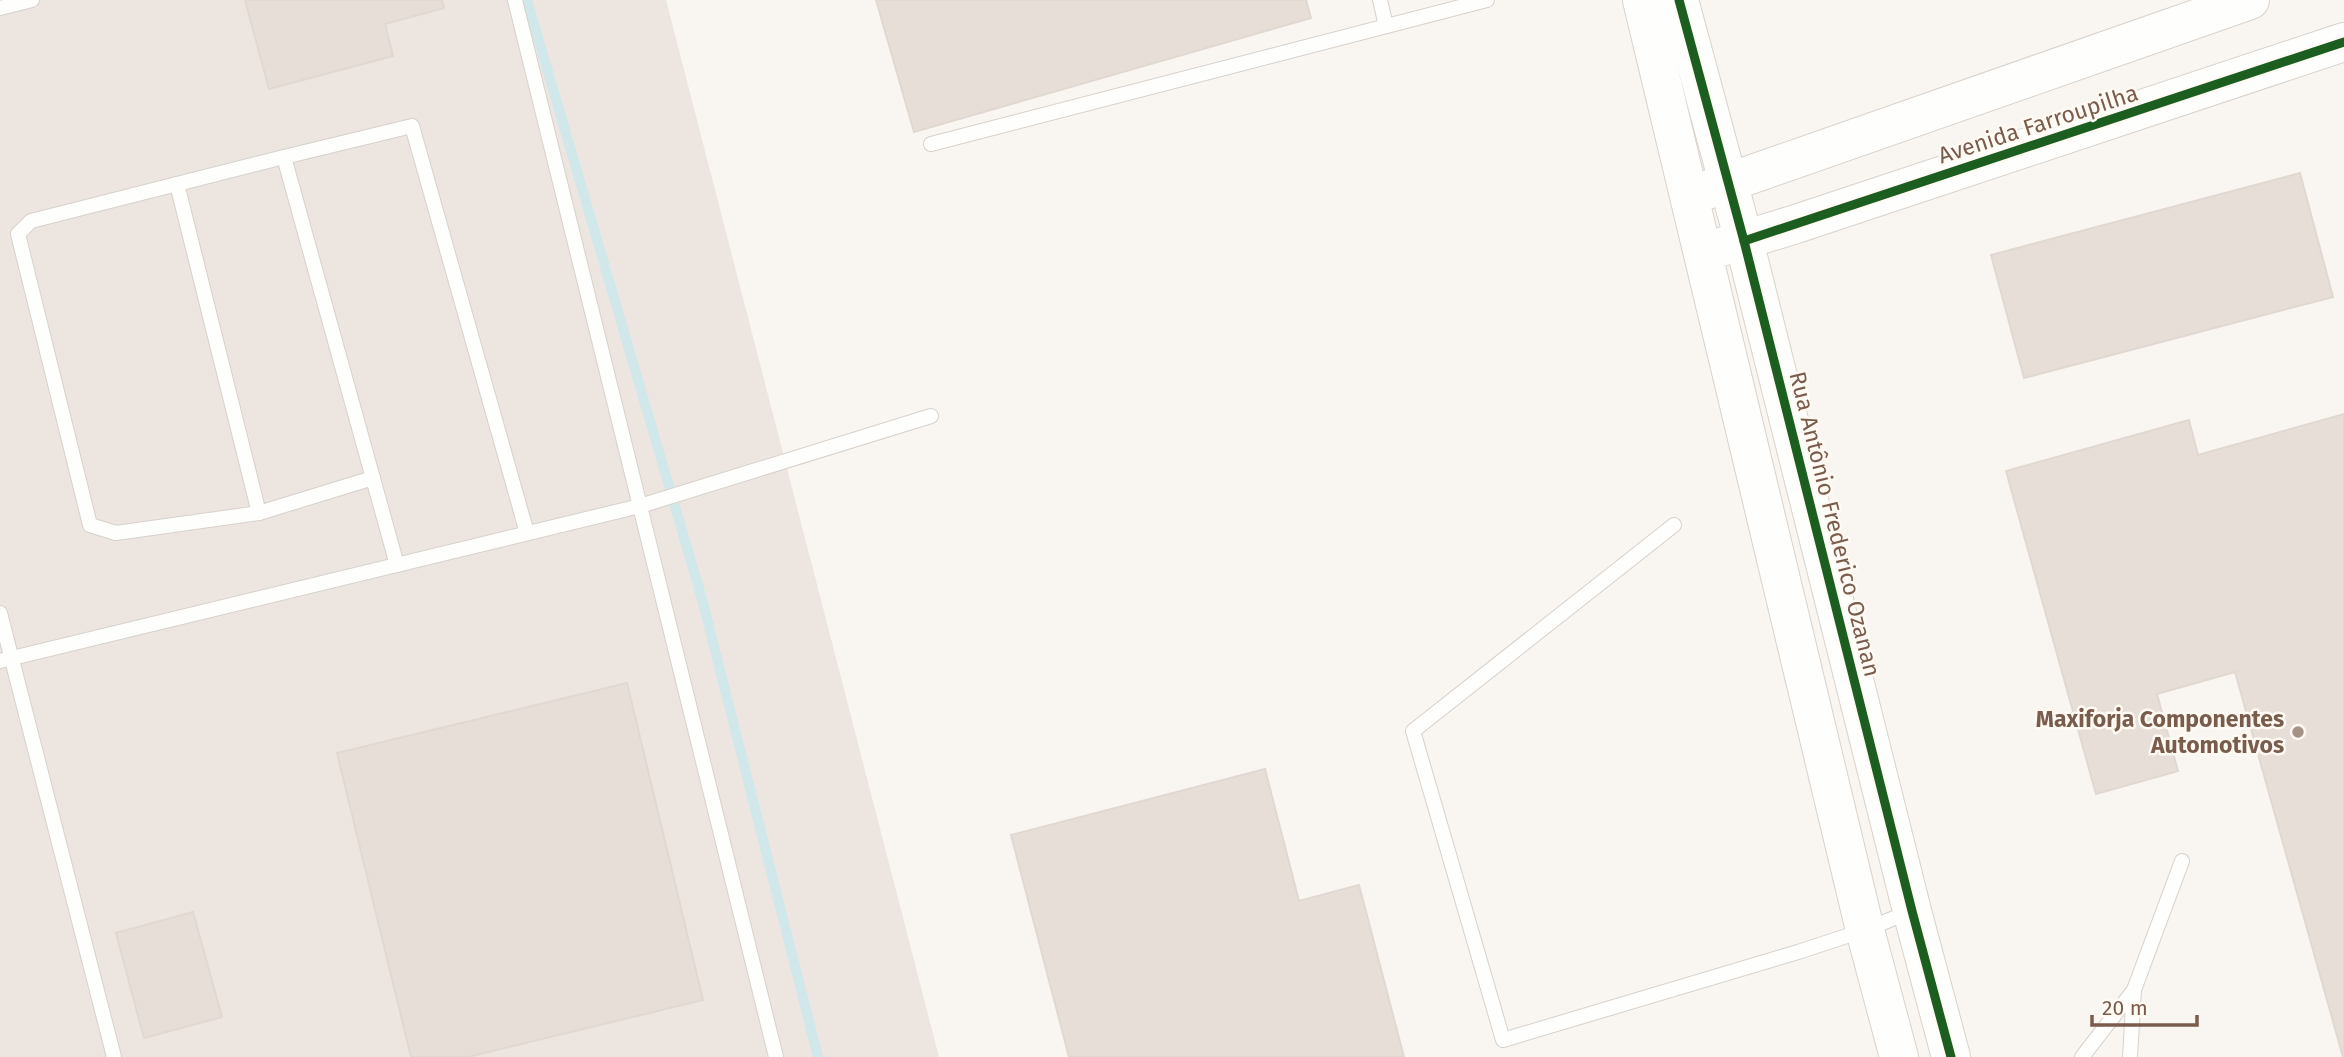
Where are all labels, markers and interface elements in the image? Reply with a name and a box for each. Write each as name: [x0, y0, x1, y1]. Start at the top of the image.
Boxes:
street label: Avenida Farroupilha: [1935, 78, 2141, 170]
street label: Rua Antônio Frederico Ozanan: [1783, 368, 1887, 680]
place label: Maxiforja Componentes Automotivos: [2036, 705, 2284, 759]
marker: Maxiforja Componentes Automotivos: [2290, 724, 2306, 740]
scale bar: [2092, 984, 2197, 1028]
text: 20 m: [2102, 995, 2148, 1021]

